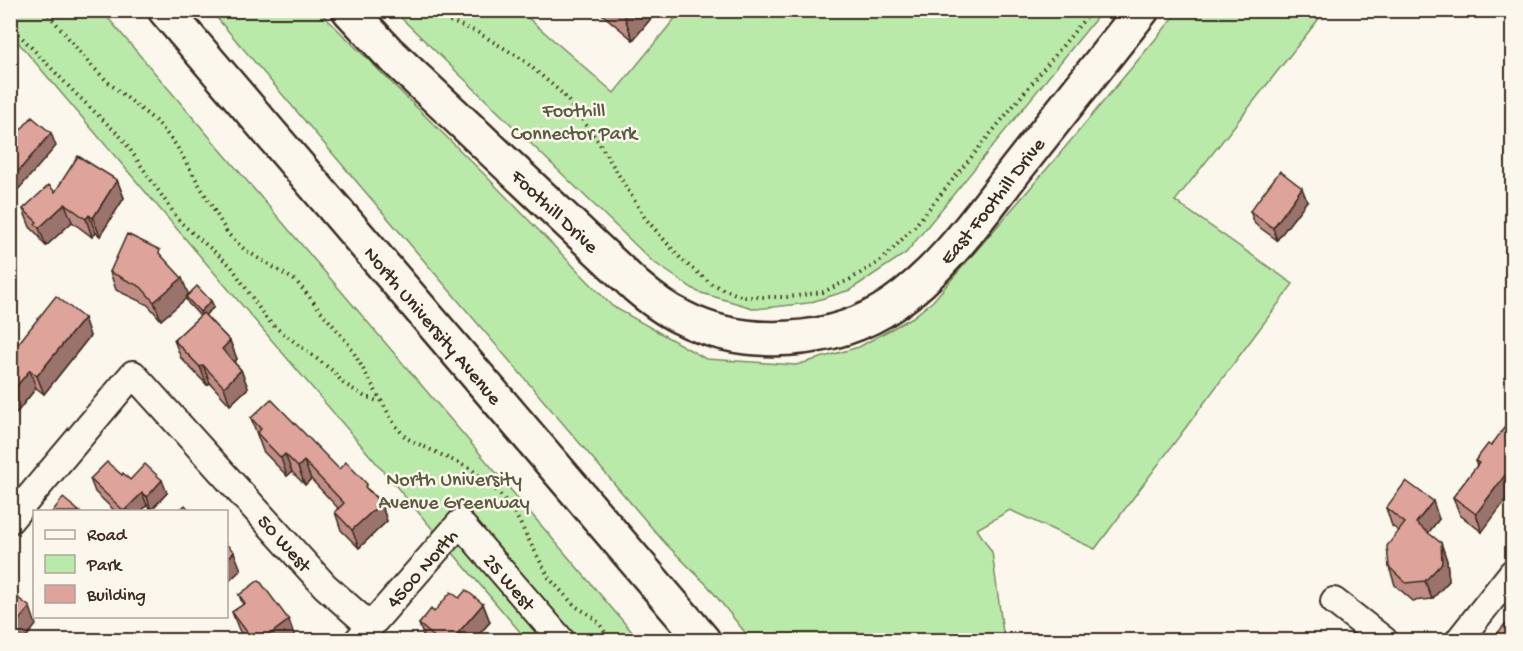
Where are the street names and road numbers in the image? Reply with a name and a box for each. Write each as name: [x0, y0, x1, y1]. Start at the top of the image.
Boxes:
street label: East Foothill Drive: [937, 134, 1052, 271]
street label: Foothill Drive: [504, 166, 602, 260]
street label: North University Avenue: [357, 243, 505, 411]
street label: 50 West: [251, 511, 316, 580]
street label: 4500 North: [383, 526, 464, 614]
street label: 25 West: [477, 550, 540, 618]

